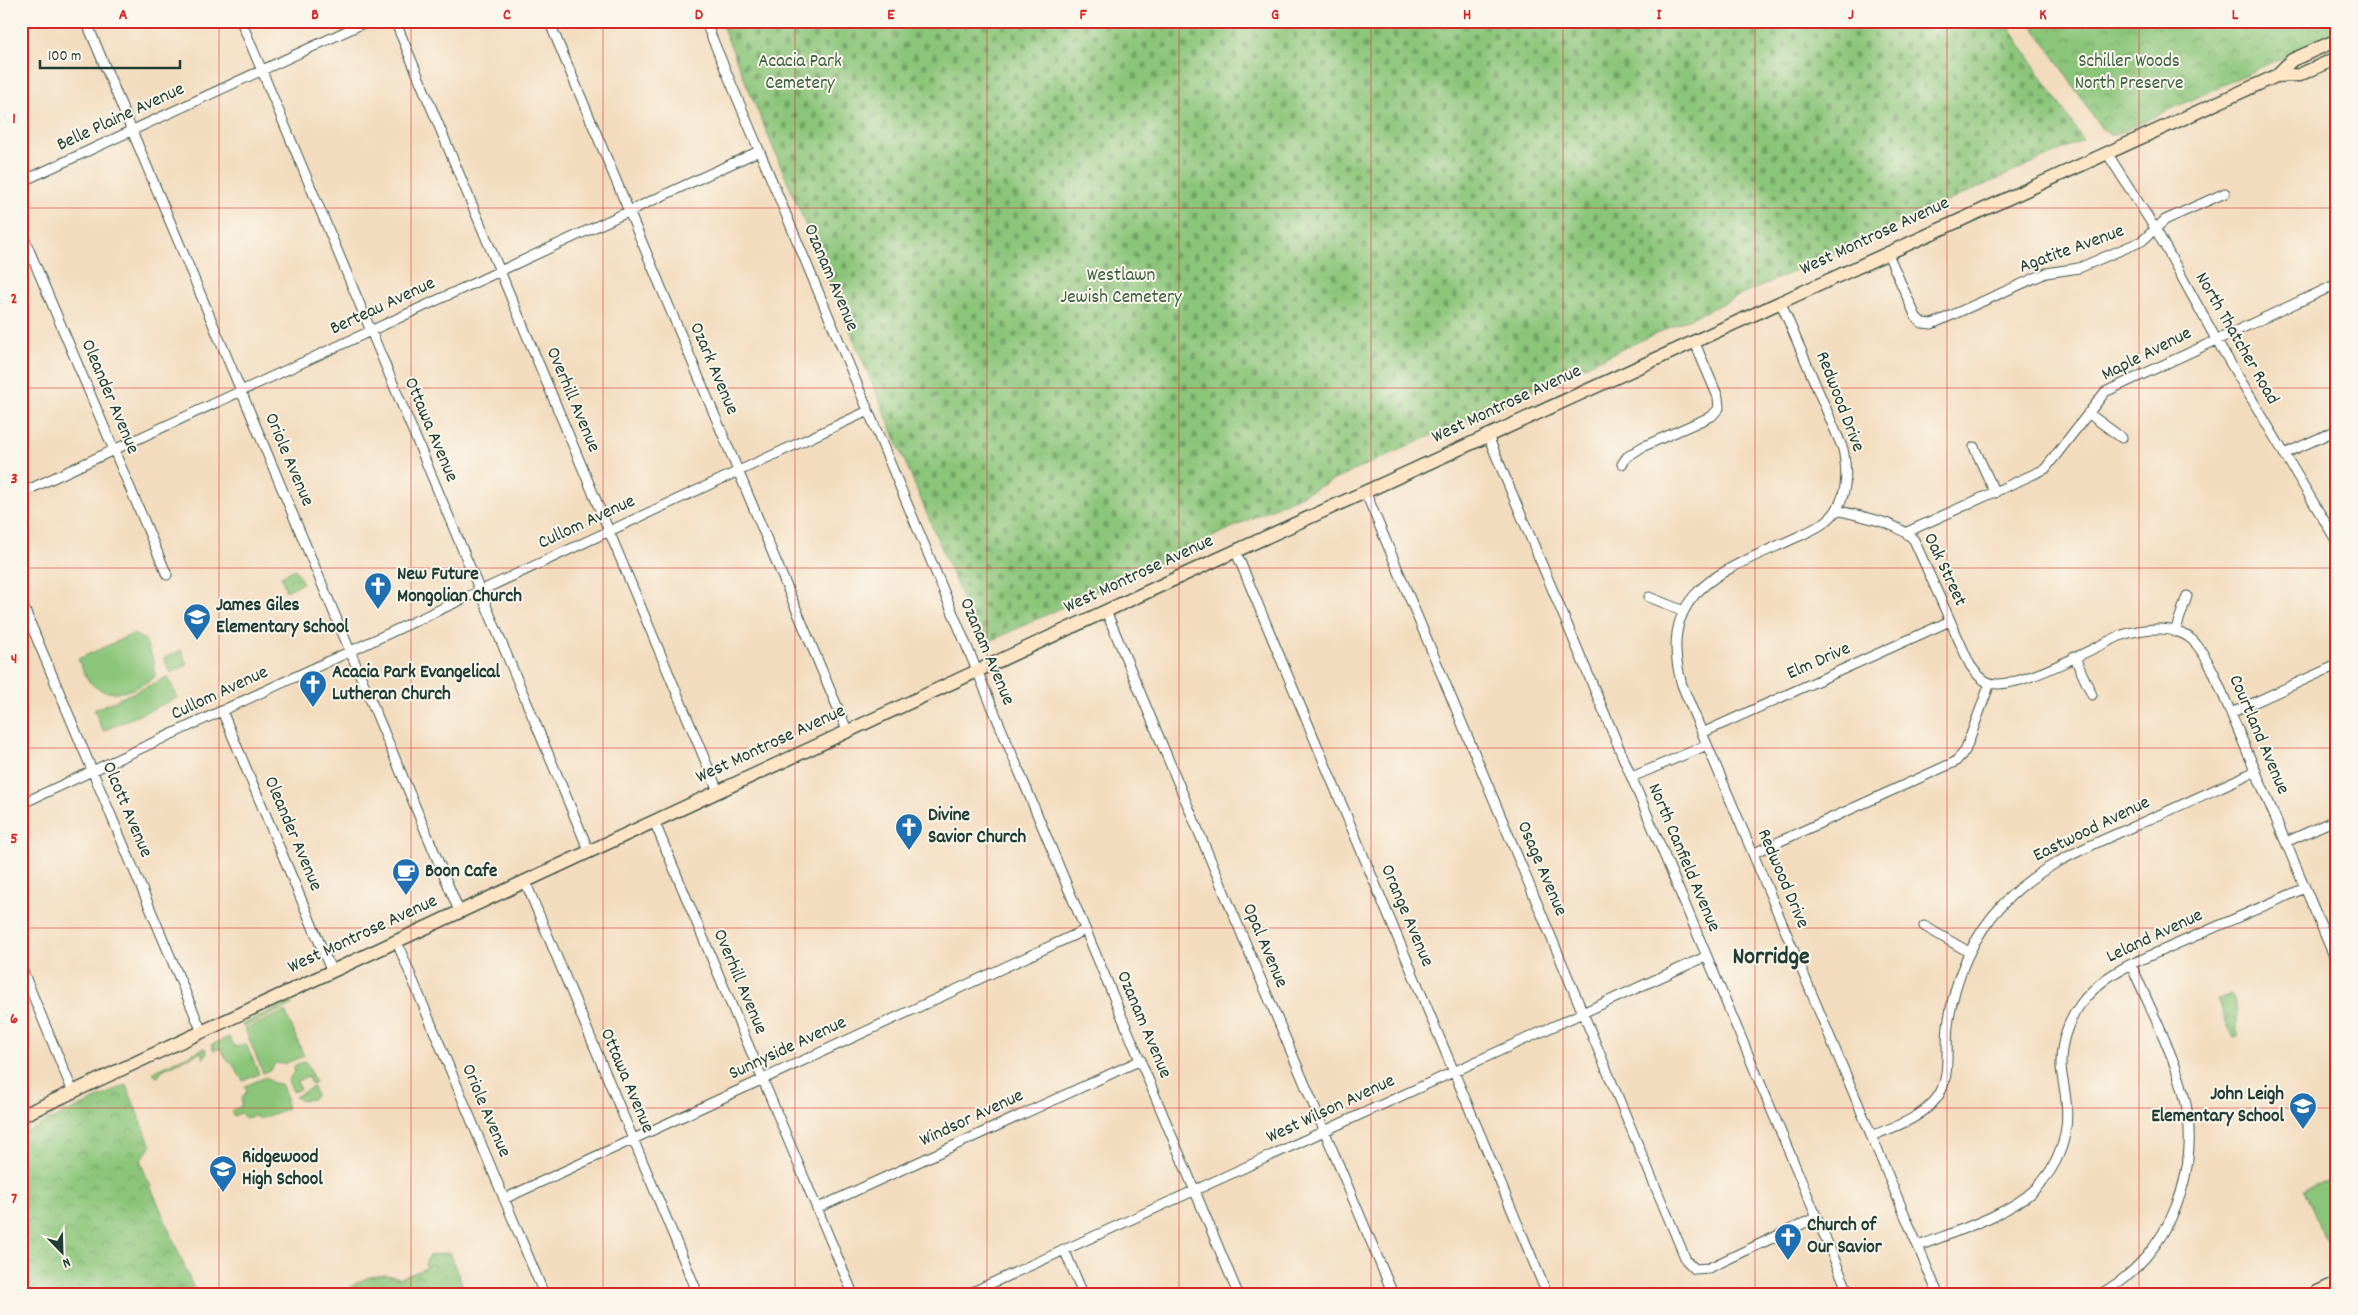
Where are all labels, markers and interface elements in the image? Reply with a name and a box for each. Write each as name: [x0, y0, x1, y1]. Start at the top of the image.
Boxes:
text: A: [119, 4, 128, 27]
text: B: [311, 4, 319, 27]
text: C: [503, 4, 511, 27]
text: D: [695, 4, 704, 27]
text: E: [887, 4, 895, 27]
text: F: [1079, 4, 1087, 27]
text: G: [1271, 4, 1279, 27]
text: H: [1463, 4, 1471, 27]
text: I: [1657, 4, 1663, 27]
text: J: [1848, 4, 1854, 27]
text: K: [2039, 4, 2047, 27]
text: L: [2232, 4, 2239, 27]
scale bar: [40, 38, 180, 70]
text: 100 m: [48, 46, 81, 68]
park label: Acacia Park Cemetery: [758, 49, 842, 98]
park label: Schiller Woods North Preserve: [2075, 49, 2183, 98]
street label: Belle Plaine Avenue: [53, 77, 189, 159]
text: 1: [12, 108, 16, 131]
street label: West Montrose Avenue: [1796, 190, 1954, 284]
street label: Agatite Avenue: [2016, 219, 2128, 281]
street label: Ozanam Avenue: [795, 220, 865, 336]
park label: Westlawn Jewish Cemetery: [1060, 263, 1182, 312]
street label: North Thatcher Road: [2187, 268, 2285, 410]
street label: Berteau Avenue: [326, 271, 440, 343]
text: 2: [11, 288, 18, 311]
street label: Ozark Avenue: [681, 319, 745, 419]
street label: Maple Avenue: [2097, 321, 2197, 389]
street label: Oleander Avenue: [73, 336, 145, 458]
street label: Overhill Avenue: [538, 343, 606, 457]
street label: Redwood Drive: [1807, 348, 1871, 456]
street label: West Montrose Avenue: [1428, 358, 1586, 452]
street label: Ottawa Avenue: [396, 373, 464, 487]
street label: Oriole Avenue: [256, 409, 320, 511]
text: 3: [10, 468, 18, 491]
street label: Cullom Avenue: [534, 489, 640, 557]
street label: West Montrose Avenue: [1060, 528, 1218, 622]
street label: Oak Street: [1915, 529, 1973, 611]
place label: New Future Mongolian Church: [397, 562, 522, 611]
church icon: New Future Mongolian Church: [363, 571, 393, 610]
place label: James Giles Elementary School: [216, 593, 349, 642]
street label: Ozanam Avenue: [951, 594, 1021, 710]
school or university icon: James Giles Elementary School: [182, 602, 212, 641]
street label: Elm Drive: [1783, 636, 1855, 688]
text: 4: [11, 648, 17, 671]
street label: Cullom Avenue: [167, 660, 273, 728]
place label: Acacia Park Evangelical Lutheran Church: [332, 660, 500, 709]
church icon: Acacia Park Evangelical Lutheran Church: [298, 669, 328, 708]
street label: Courtland Avenue: [2221, 671, 2295, 799]
street label: West Montrose Avenue: [692, 698, 850, 792]
street label: Olcott Avenue: [94, 758, 158, 862]
street label: Oleander Avenue: [256, 773, 328, 895]
street label: North Canfield Avenue: [1640, 780, 1726, 936]
street label: Eastwood Avenue: [2029, 790, 2155, 870]
place label: Divine Savior Church: [928, 803, 1027, 852]
church icon: Divine Savior Church: [894, 812, 924, 851]
street label: Osage Avenue: [1509, 817, 1573, 921]
street label: Redwood Drive: [1749, 825, 1815, 933]
text: 5: [10, 828, 18, 851]
cafe icon: Boon Cafe: [391, 857, 421, 896]
place label: Boon Cafe: [425, 859, 497, 886]
street label: Orange Avenue: [1372, 861, 1440, 971]
street label: West Montrose Avenue: [284, 888, 442, 982]
street label: Opal Avenue: [1234, 900, 1294, 992]
street label: Leland Avenue: [2102, 903, 2208, 971]
street label: Overhill Avenue: [705, 925, 773, 1039]
district label: Norridge: [1732, 941, 1810, 975]
street label: Ozanam Avenue: [1108, 967, 1178, 1083]
text: 6: [10, 1008, 18, 1031]
street label: Sunnyside Avenue: [725, 1010, 851, 1088]
street label: Ottawa Avenue: [592, 1024, 660, 1138]
street label: Oriole Avenue: [453, 1060, 517, 1162]
street label: West Wilson Avenue: [1262, 1068, 1400, 1152]
place label: John Leigh Elementary School: [2151, 1082, 2284, 1131]
street label: Windsor Avenue: [916, 1083, 1028, 1155]
school or university icon: John Leigh Elementary School: [2288, 1091, 2318, 1130]
place label: Ridgewood High School: [242, 1145, 323, 1194]
school or university icon: Ridgewood High School: [208, 1154, 238, 1193]
text: 7: [11, 1188, 17, 1211]
place label: Church of Our Savior: [1807, 1213, 1883, 1262]
church icon: Church of Our Savior: [1773, 1222, 1803, 1261]
north arrow: [38, 1228, 88, 1278]
text: N: [59, 1252, 73, 1273]

